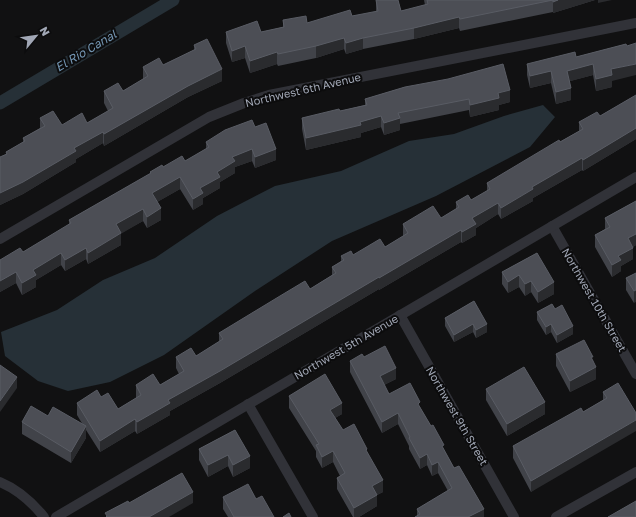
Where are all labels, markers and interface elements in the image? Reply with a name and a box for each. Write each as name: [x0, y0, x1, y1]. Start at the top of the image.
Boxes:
north arrow: [16, 16, 56, 56]
text: N: [37, 24, 53, 38]
water label: El Rio Canal: [52, 26, 120, 75]
street label: Northwest 6th Avenue: [244, 70, 362, 109]
street label: Northwest 10th Street: [559, 246, 629, 354]
street label: Northwest 5th Avenue: [291, 311, 400, 382]
street label: Northwest 9th Street: [424, 364, 491, 467]

